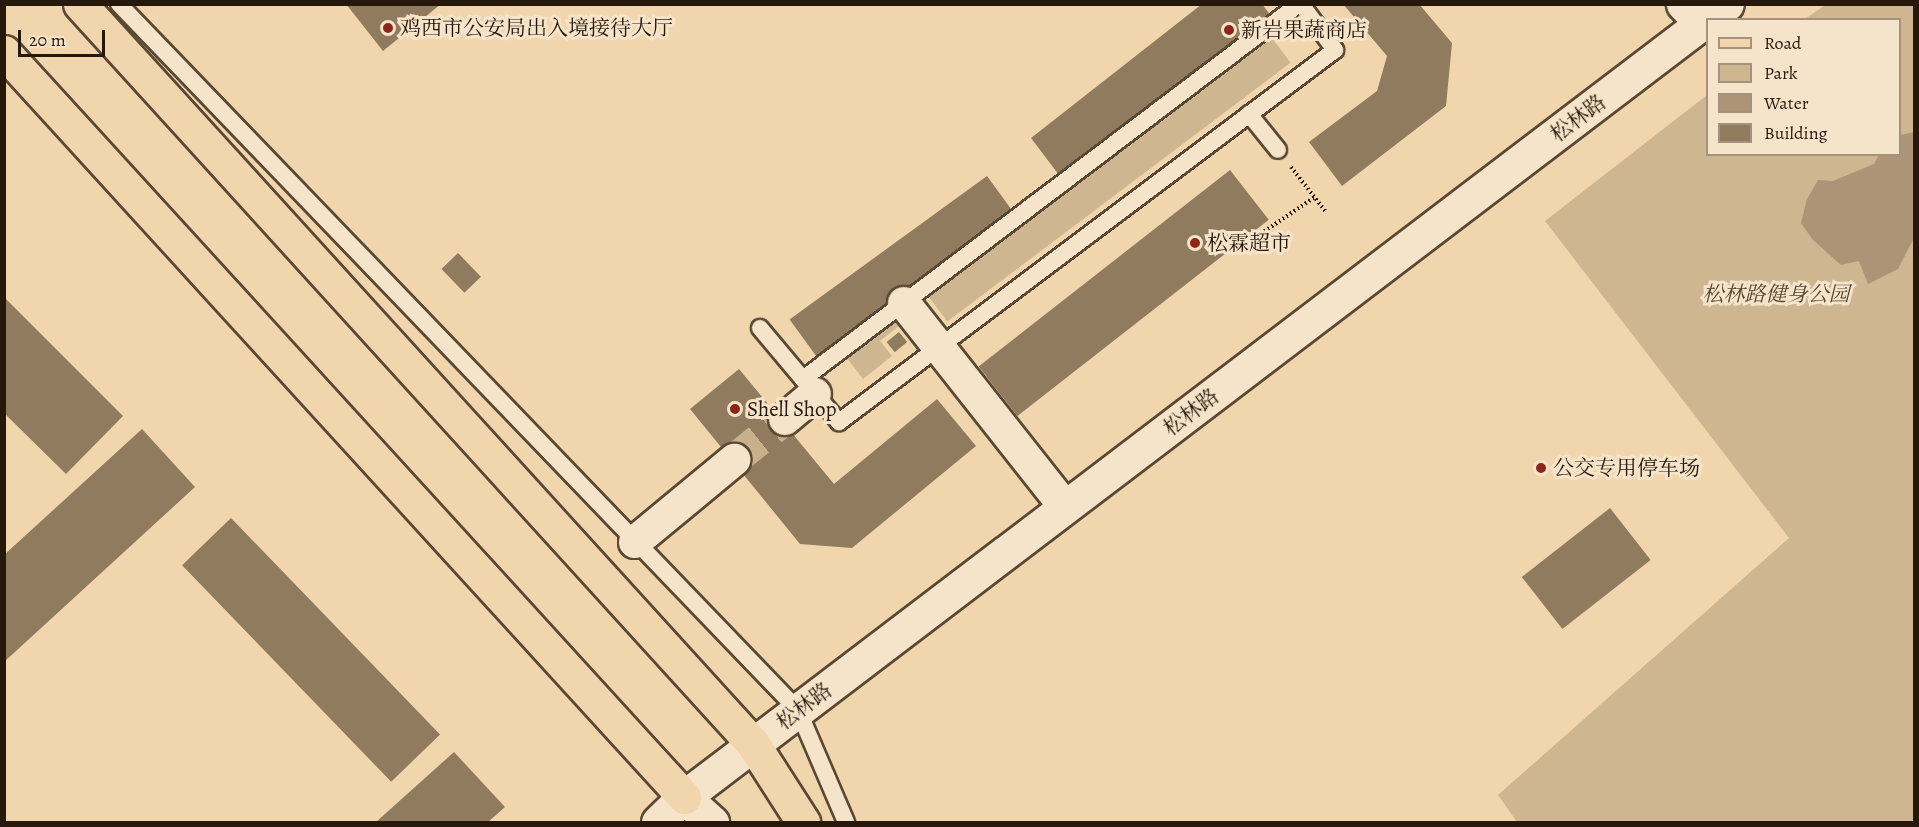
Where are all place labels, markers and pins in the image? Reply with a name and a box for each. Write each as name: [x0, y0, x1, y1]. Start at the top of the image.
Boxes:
place label: 鸡西市公安局出入境接待大厅: [400, 15, 673, 41]
place label: 新岩果蔬商店: [1241, 17, 1367, 43]
marker: 鸡西市公安局出入境接待大厅: [381, 21, 395, 35]
marker: 新岩果蔬商店: [1222, 23, 1236, 37]
place label: 松霖超市: [1207, 230, 1291, 256]
marker: 松霖超市: [1188, 236, 1202, 250]
place label: Shell Shop: [747, 396, 837, 422]
marker: Shell Shop: [728, 402, 742, 416]
place label: 公交专用停车场: [1553, 455, 1700, 481]
marker: 公交专用停车场: [1534, 461, 1548, 475]

